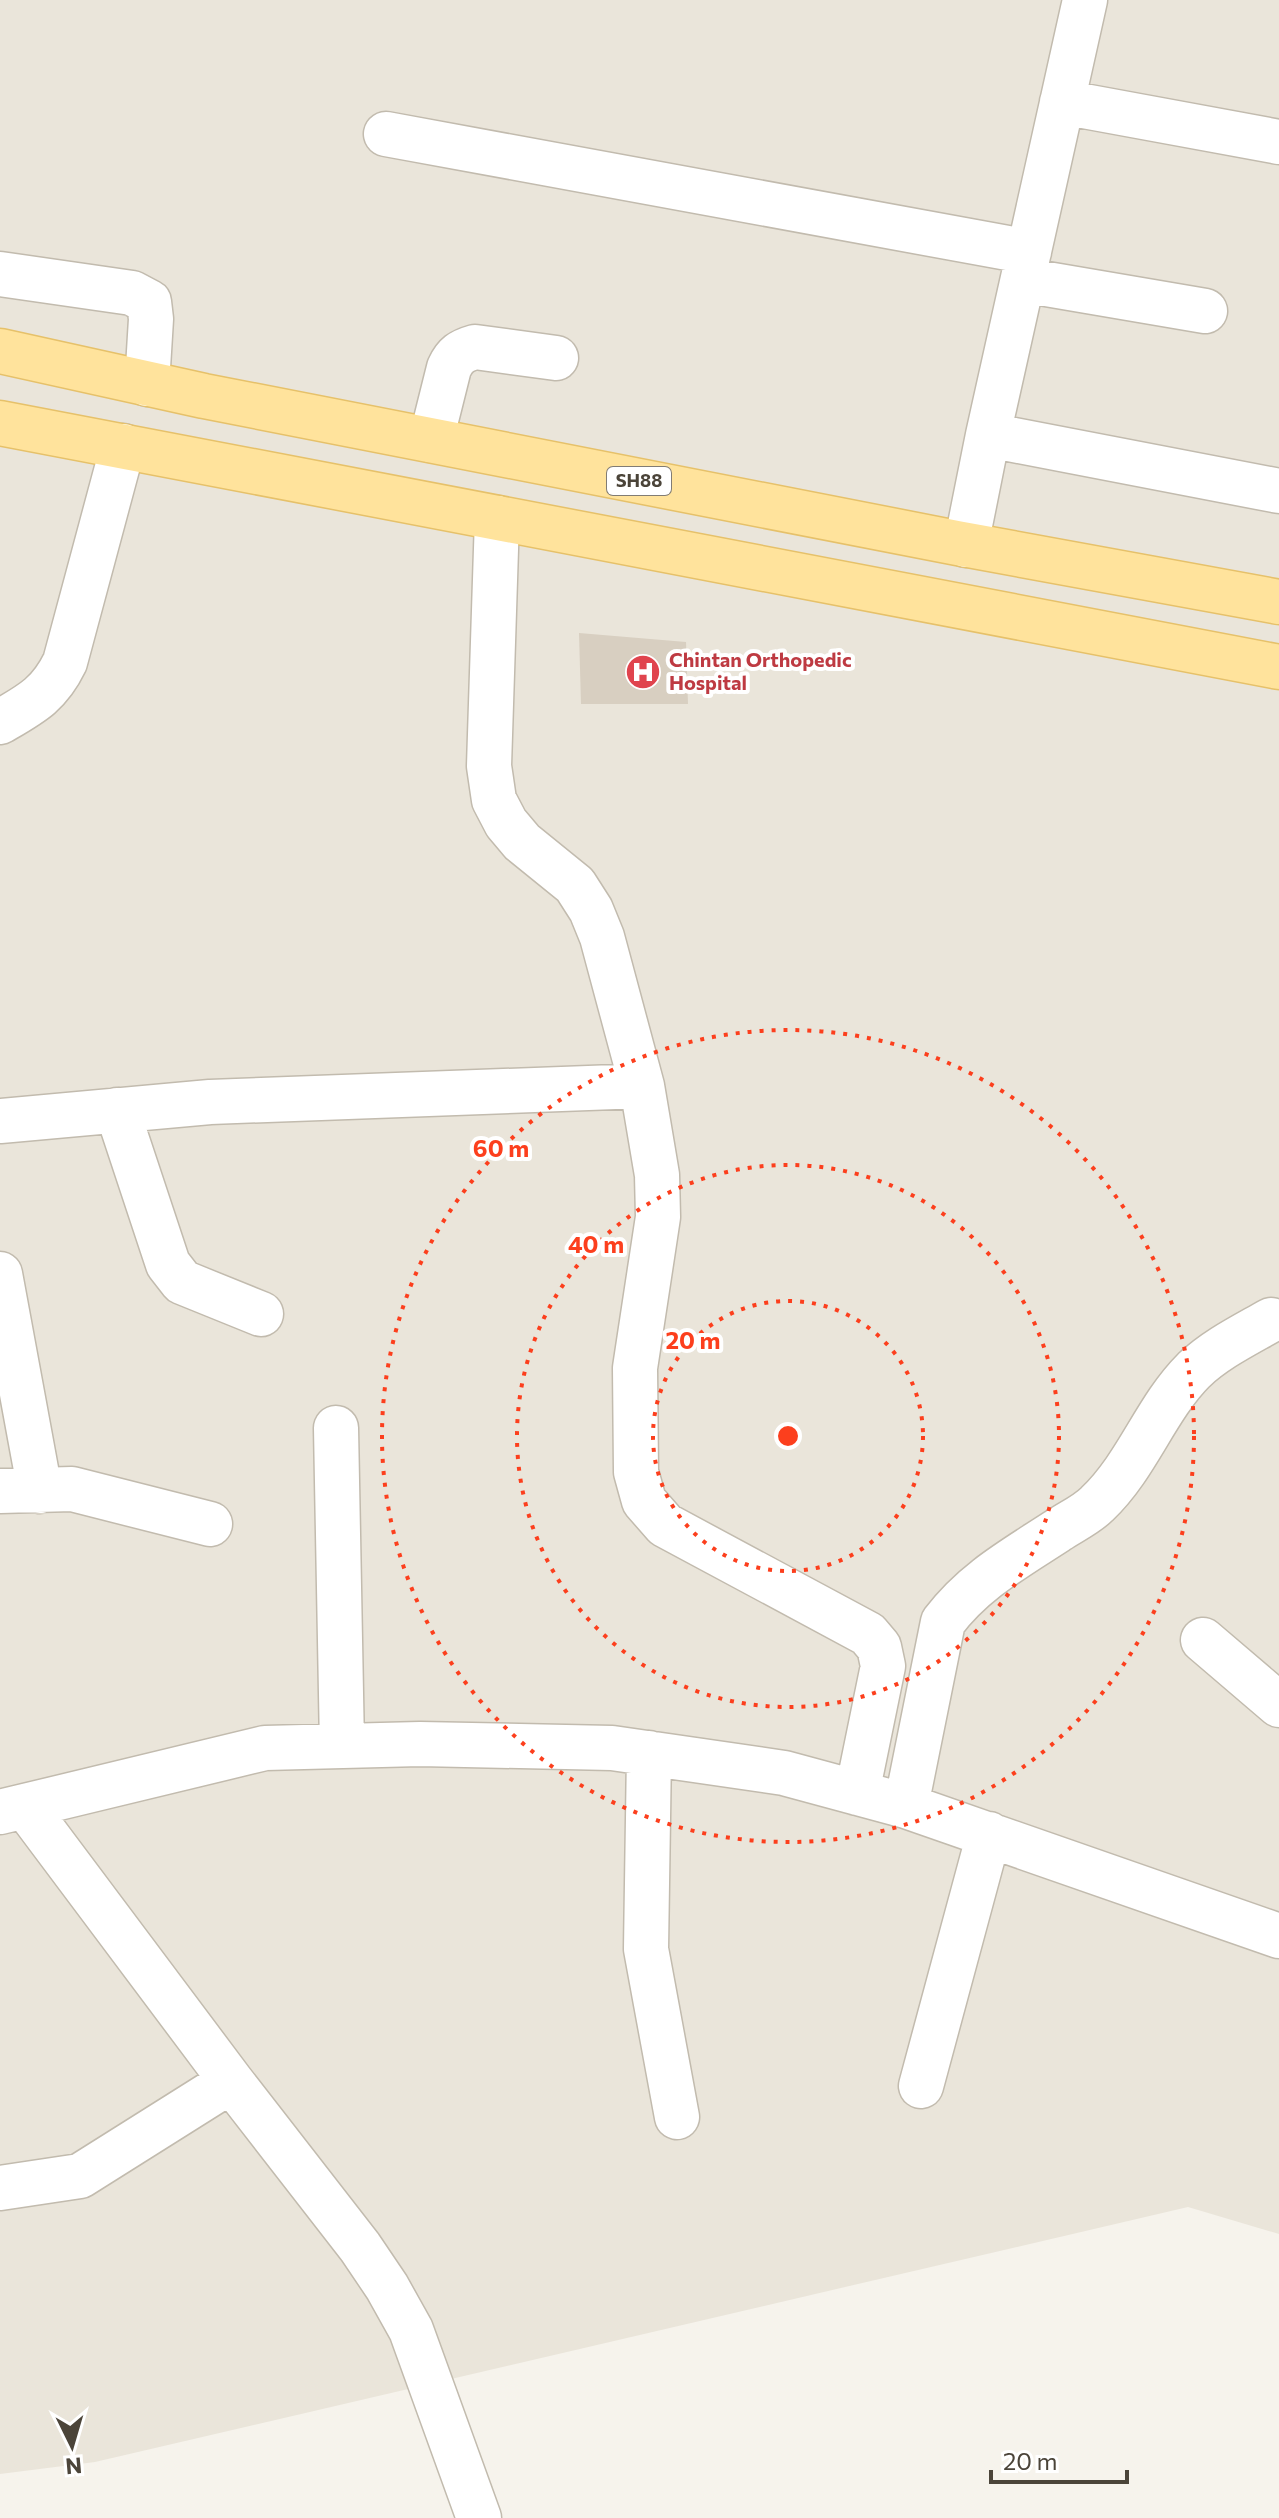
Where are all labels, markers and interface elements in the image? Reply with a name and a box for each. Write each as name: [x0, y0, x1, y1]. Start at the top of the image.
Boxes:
road number: SH88: [607, 467, 671, 495]
place label: Chintan Orthopedic Hospital: [669, 647, 852, 694]
hospital icon: Chintan Orthopedic Hospital: [624, 653, 662, 691]
text: 60 m: [473, 1133, 529, 1162]
text: 40 m: [568, 1229, 624, 1258]
text: 20 m: [666, 1325, 720, 1354]
centre of rings: [774, 1422, 802, 1450]
north arrow: [32, 2406, 112, 2486]
scale bar: [991, 2434, 1127, 2484]
text: 20 m: [1003, 2446, 1057, 2475]
text: N: [64, 2452, 83, 2481]

